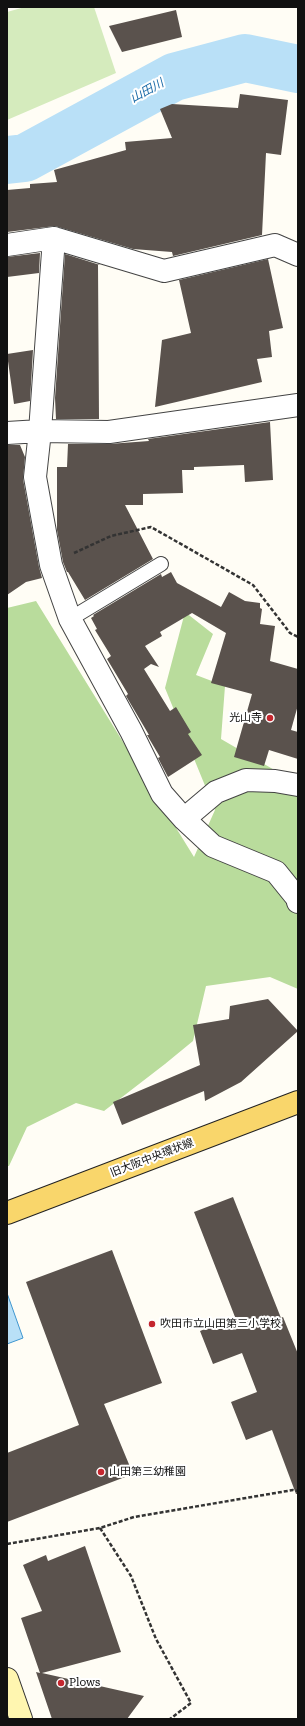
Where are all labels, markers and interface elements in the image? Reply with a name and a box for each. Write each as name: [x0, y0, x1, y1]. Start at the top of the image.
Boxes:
water label: 山田川: [128, 76, 166, 106]
place label: 光山寺: [229, 711, 262, 725]
marker: 光山寺: [265, 713, 275, 723]
street label: 旧大阪中央環状線: [109, 1136, 195, 1180]
place label: 吹田市立山田第三小学校: [160, 1317, 281, 1331]
marker: 吹田市立山田第三小学校: [147, 1319, 157, 1329]
place label: 山田第三幼稚園: [109, 1465, 186, 1479]
marker: 山田第三幼稚園: [96, 1467, 106, 1477]
place label: Plows: [69, 1676, 100, 1690]
marker: Plows: [56, 1678, 66, 1688]

